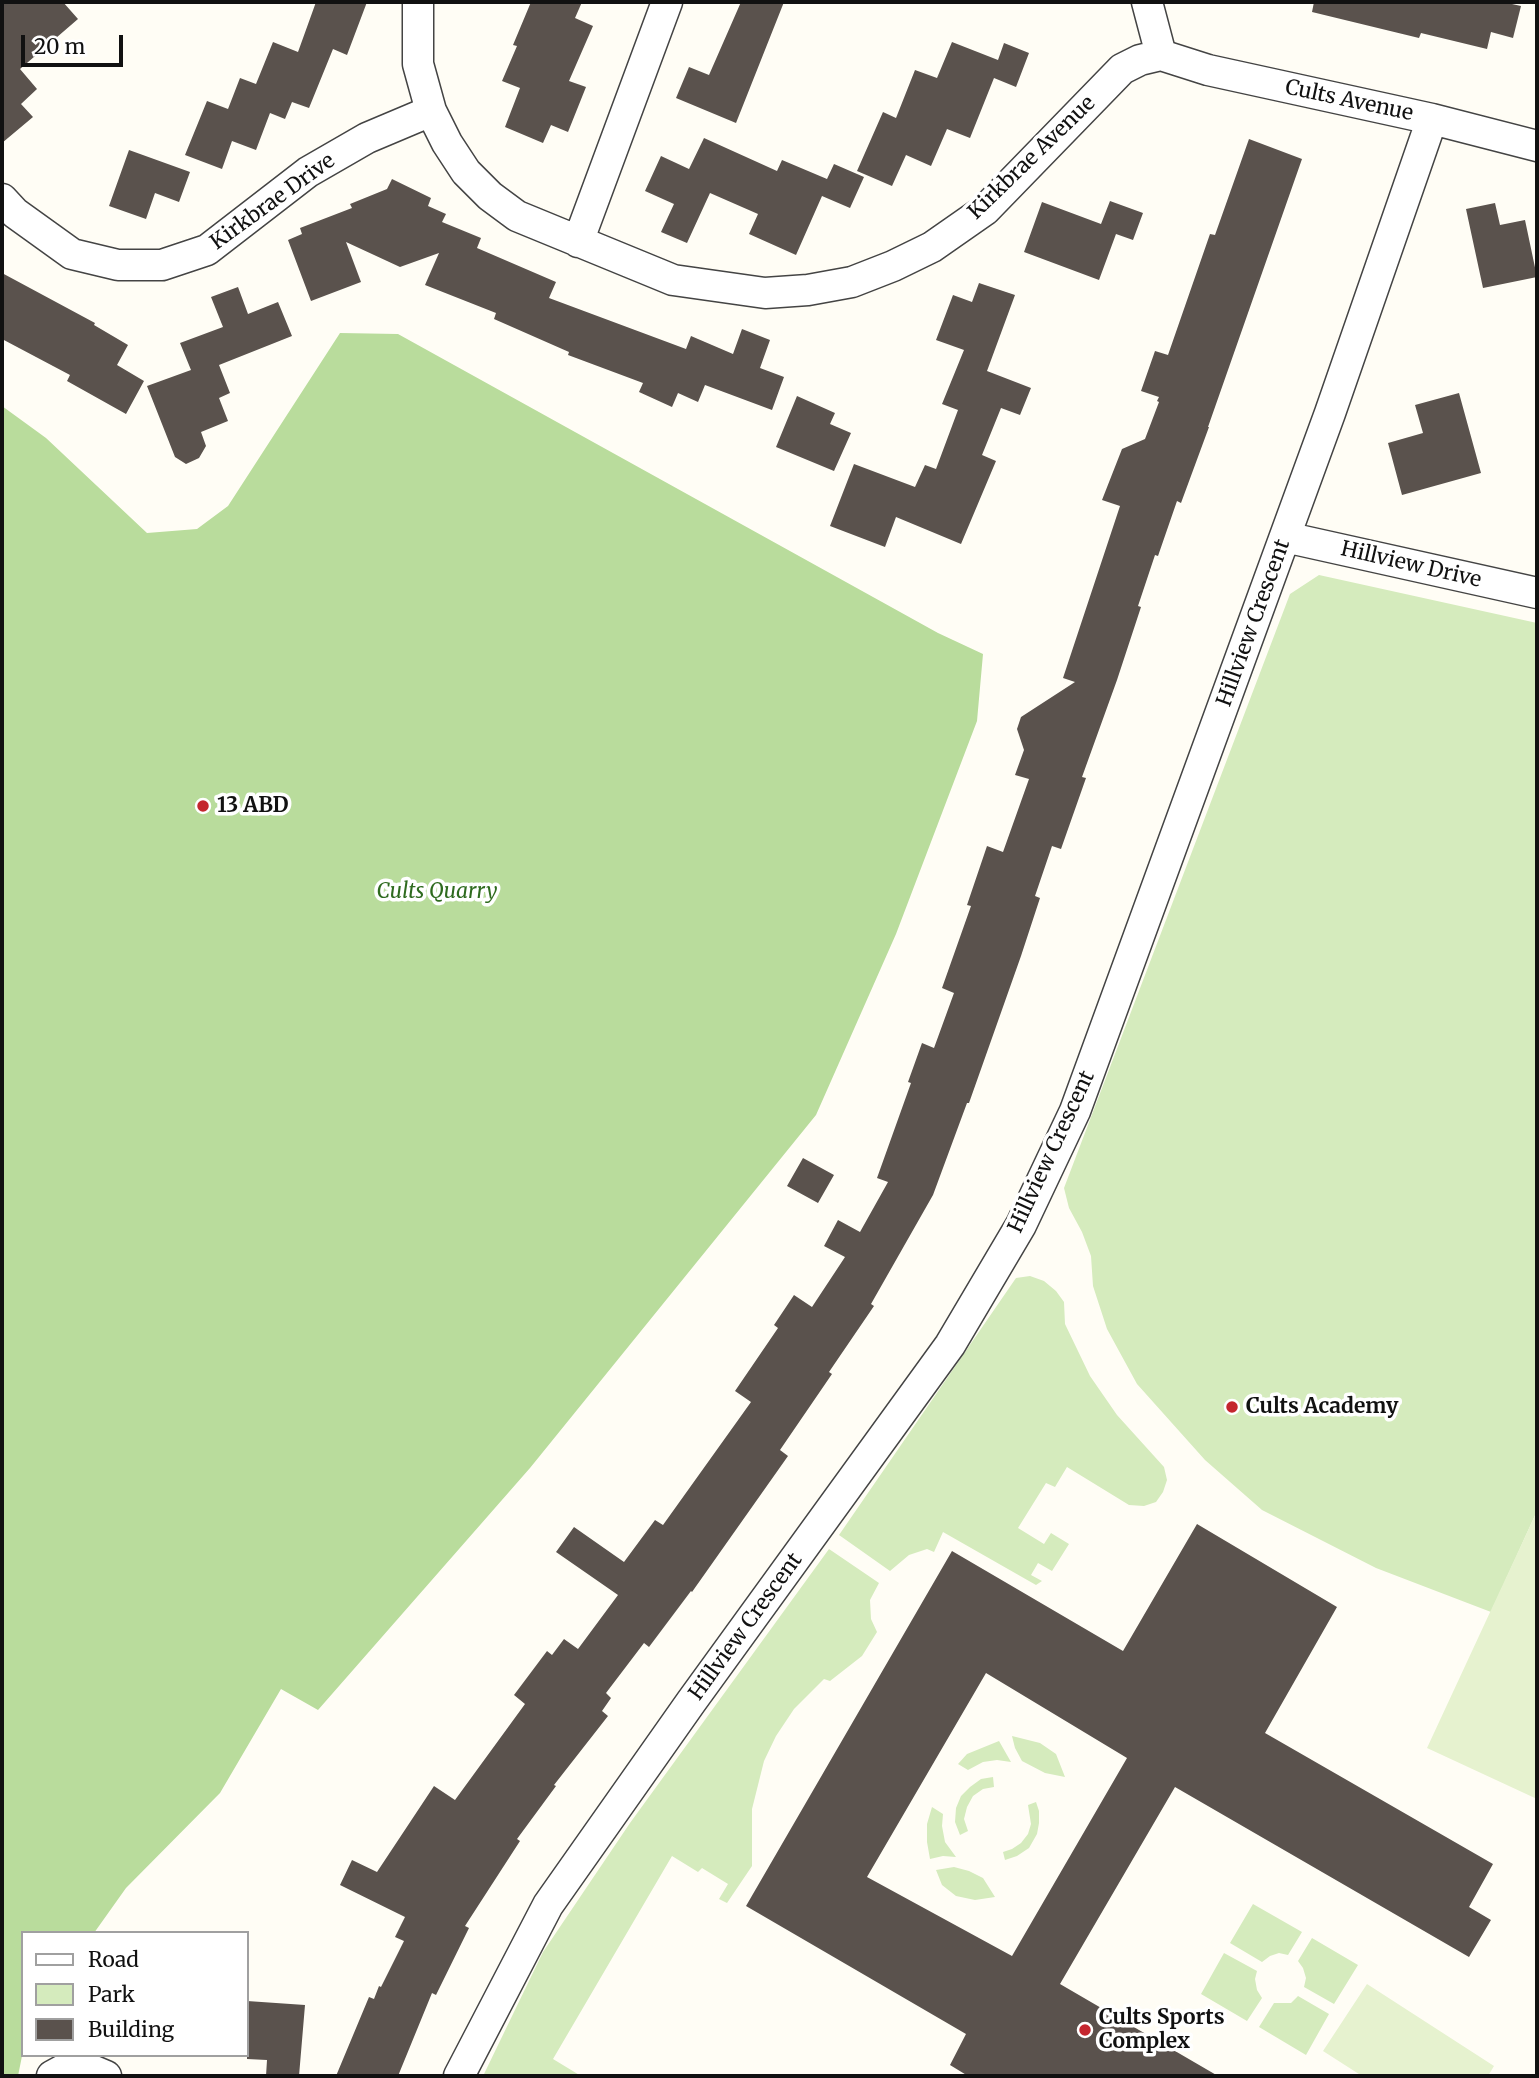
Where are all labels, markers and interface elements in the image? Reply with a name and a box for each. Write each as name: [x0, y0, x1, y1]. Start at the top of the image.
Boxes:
scale bar: [24, 21, 126, 65]
text: 20 m: [34, 33, 85, 60]
street label: Cults Avenue: [1283, 75, 1415, 127]
street label: Kirkbrae Avenue: [963, 91, 1101, 225]
street label: Kirkbrae Drive: [206, 148, 340, 256]
street label: Hillview Crescent: [1212, 536, 1296, 710]
street label: Hillview Drive: [1338, 537, 1484, 593]
place label: 13 ABD: [217, 793, 289, 819]
marker: 13 ABD: [195, 798, 211, 814]
park label: Cults Quarry: [377, 879, 497, 905]
street label: Hillview Crescent: [1003, 1067, 1101, 1237]
place label: Cults Academy: [1246, 1394, 1398, 1420]
marker: Cults Academy: [1224, 1399, 1240, 1415]
street label: Hillview Crescent: [684, 1548, 808, 1706]
legend: [21, 1931, 248, 2057]
text: Road: [88, 1946, 139, 1973]
text: Park: [88, 1981, 135, 2008]
place label: Cults Sports Complex: [1099, 2005, 1225, 2055]
text: Building: [88, 2016, 174, 2043]
marker: Cults Sports Complex: [1077, 2022, 1093, 2038]

